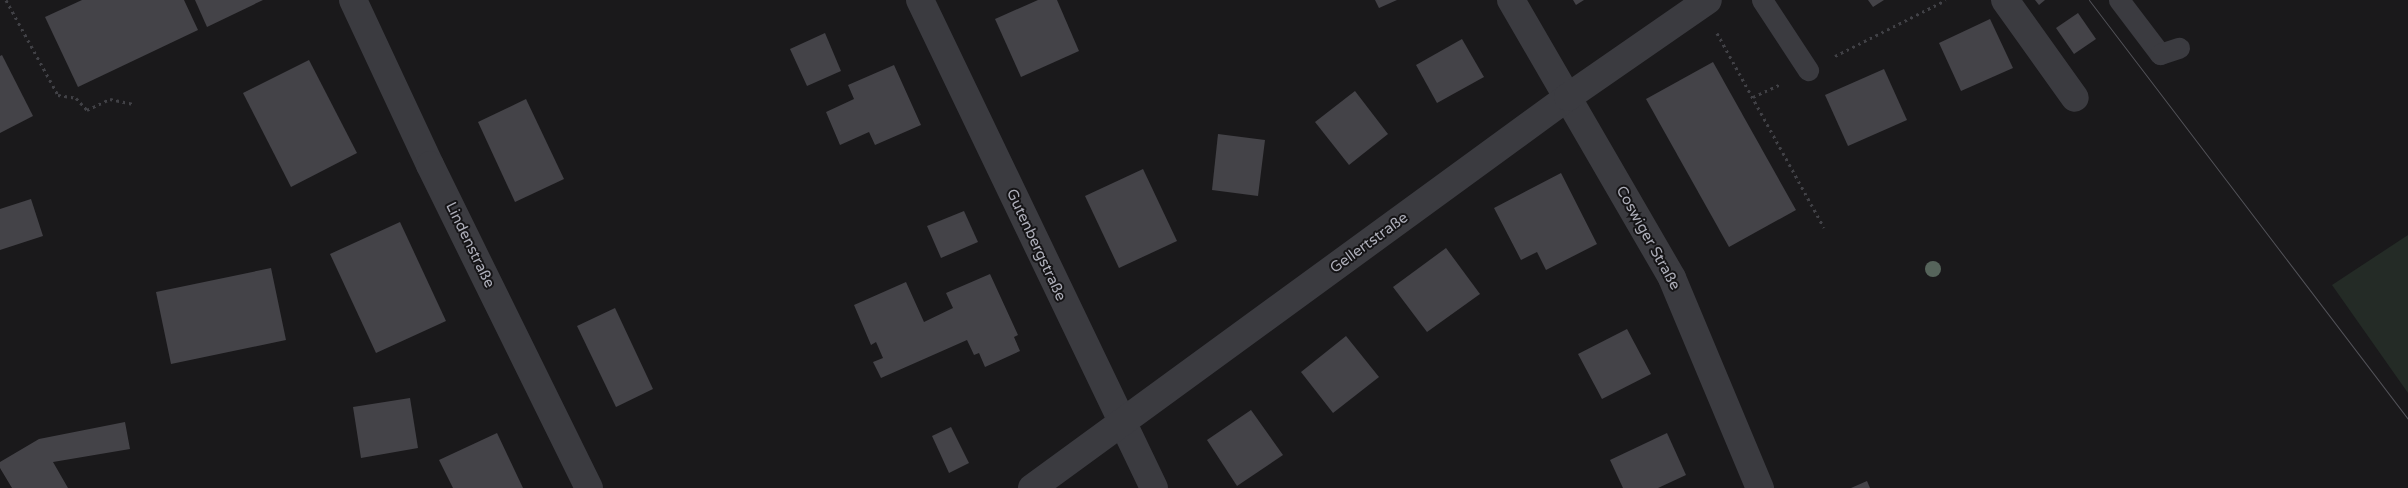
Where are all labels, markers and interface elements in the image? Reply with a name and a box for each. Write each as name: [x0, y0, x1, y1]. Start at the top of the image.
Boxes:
street label: Coswiger Straße: [1612, 183, 1684, 293]
street label: Gutenbergstraße: [1002, 186, 1070, 304]
street label: Lindenstraße: [441, 199, 499, 291]
street label: Gellertstraße: [1327, 209, 1411, 277]

